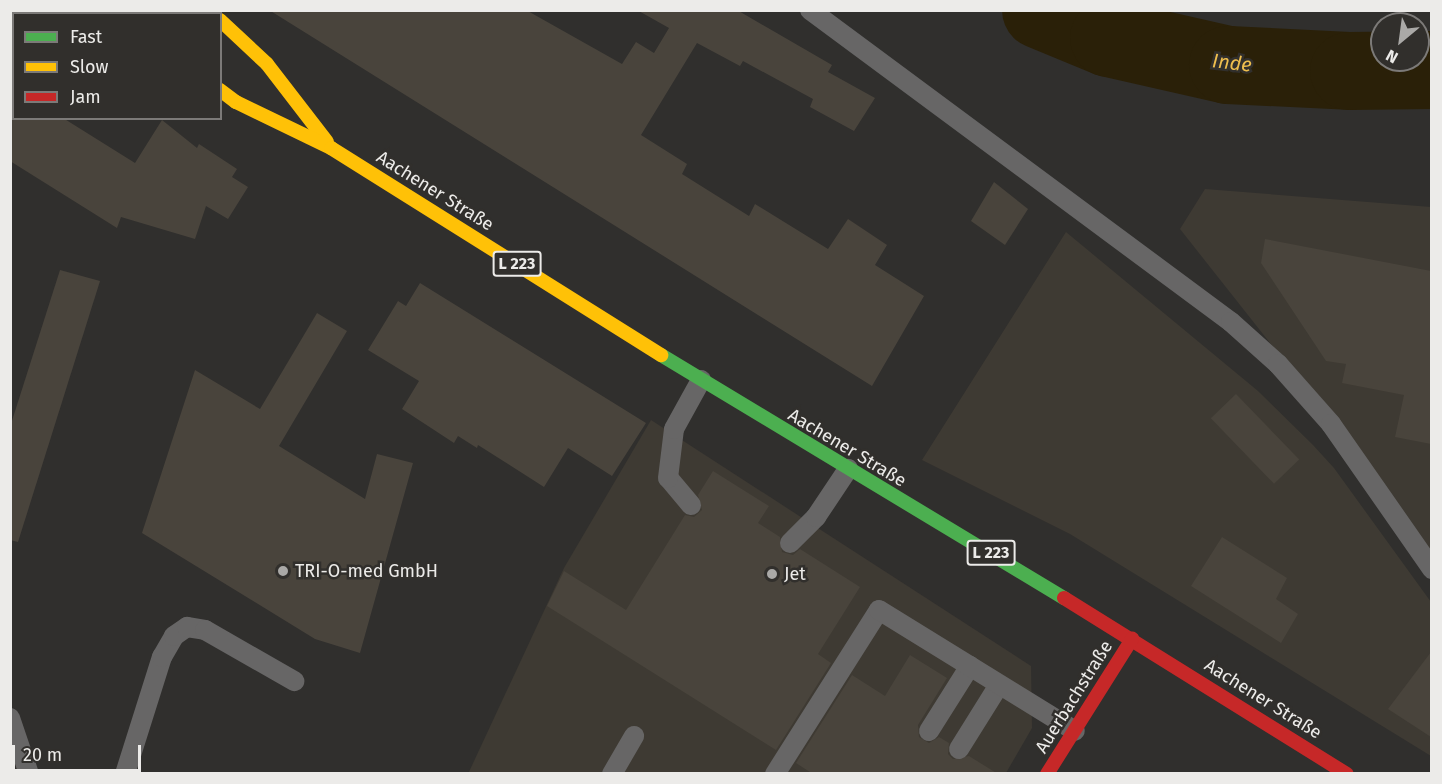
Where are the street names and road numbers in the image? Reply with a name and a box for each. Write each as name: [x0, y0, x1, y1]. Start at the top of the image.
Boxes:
street label: Aachener Straße: [372, 146, 498, 236]
road number: L 223: [492, 251, 542, 277]
street label: Aachener Straße: [784, 404, 910, 492]
road number: L 223: [966, 540, 1016, 566]
street label: Auerbachstraße: [1031, 637, 1117, 757]
street label: Aachener Straße: [1200, 654, 1326, 744]

